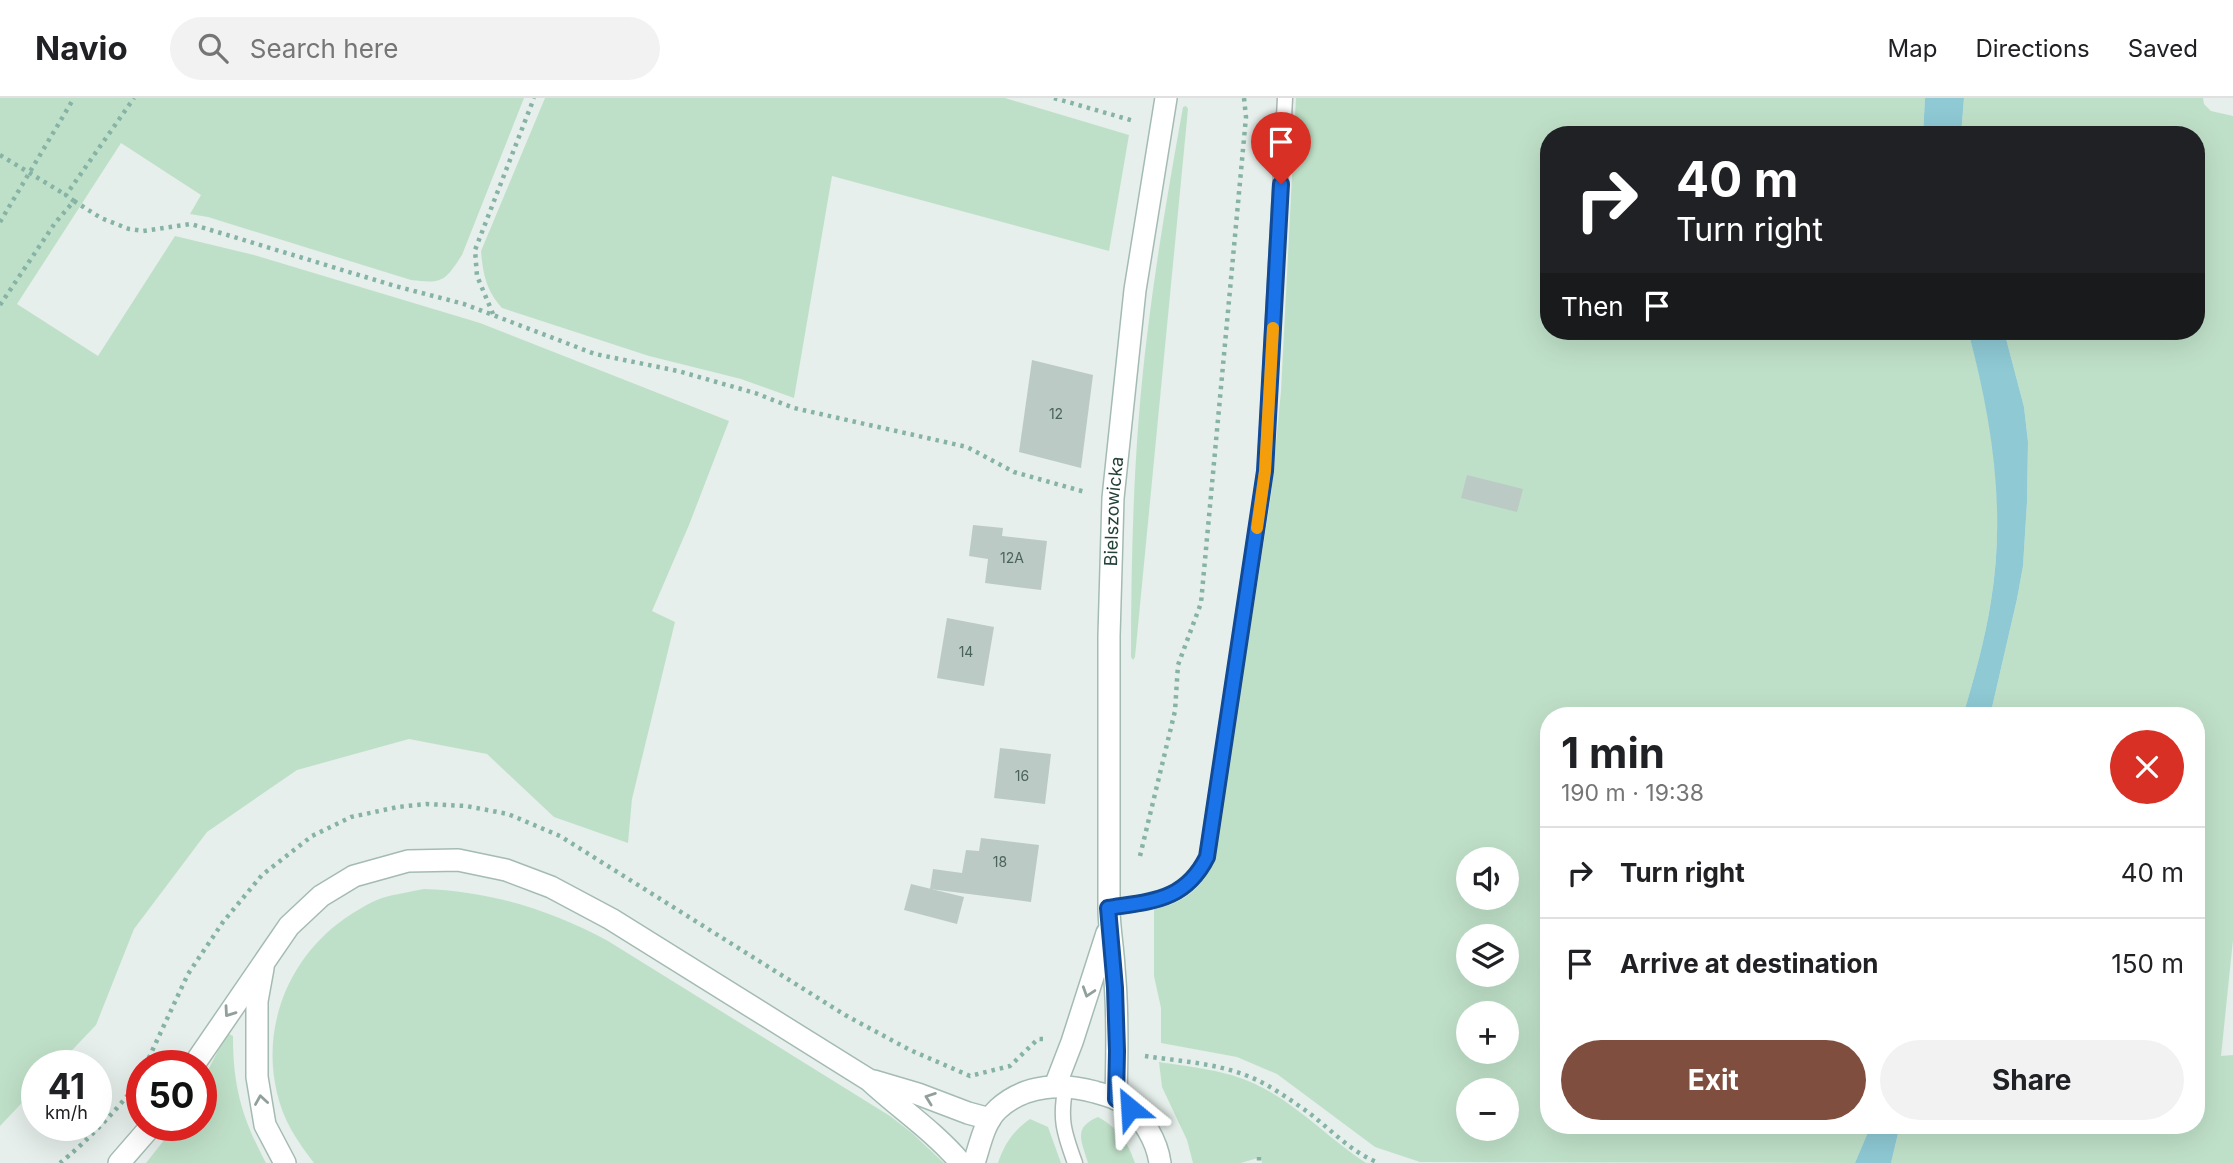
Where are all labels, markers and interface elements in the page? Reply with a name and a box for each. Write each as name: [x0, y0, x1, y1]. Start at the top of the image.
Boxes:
search box: [170, 17, 660, 80]
text: Navio: [35, 28, 128, 68]
icon: search: [194, 29, 232, 67]
text: Search here: [250, 33, 398, 64]
text: Map: [1888, 34, 1937, 63]
text: Directions: [1975, 34, 2090, 63]
text: Saved: [2128, 34, 2198, 63]
pin: [1251, 112, 1311, 184]
icon: arrive: [1262, 123, 1300, 161]
text: 40 m: [1676, 150, 1799, 209]
icon: right: [1561, 154, 1652, 245]
text: Turn right: [1676, 210, 1823, 249]
icon: arrive: [1638, 287, 1676, 325]
text: Then: [1561, 291, 1624, 322]
house number: 12: [1049, 405, 1063, 422]
street label: Bielszowicka: [1100, 455, 1127, 567]
house number: 12A: [1000, 549, 1024, 566]
house number: 14: [959, 643, 973, 660]
text: 1 min: [1561, 727, 1665, 778]
button: close: [2110, 730, 2184, 804]
house number: 16: [1015, 767, 1029, 784]
text: 190 m · 19:38: [1561, 779, 1704, 807]
map controls: [1456, 847, 1519, 1141]
button: sound: [1456, 847, 1519, 910]
house number: 18: [993, 853, 1007, 870]
icon: right: [1561, 854, 1599, 892]
text: Turn right: [1620, 857, 1745, 888]
text: 40 m: [2121, 857, 2184, 888]
button: layers: [1456, 924, 1519, 987]
icon: arrive: [1561, 945, 1599, 983]
text: Arrive at destination: [1620, 948, 1879, 979]
text: 150 m: [2111, 948, 2184, 979]
one-way arrow: [1081, 986, 1096, 998]
button: +: [1456, 1001, 1519, 1064]
one-way arrow: [225, 1004, 237, 1017]
button: Exit: [1561, 1040, 1866, 1120]
button: Share: [1880, 1040, 2184, 1120]
speed limit sign: 50: [126, 1050, 217, 1141]
text: 41: [48, 1065, 85, 1107]
position arrow: [1093, 1071, 1167, 1145]
button: −: [1456, 1078, 1519, 1141]
one-way arrow: [925, 1093, 937, 1107]
one-way arrow: [254, 1094, 269, 1106]
text: km/h: [45, 1102, 88, 1123]

